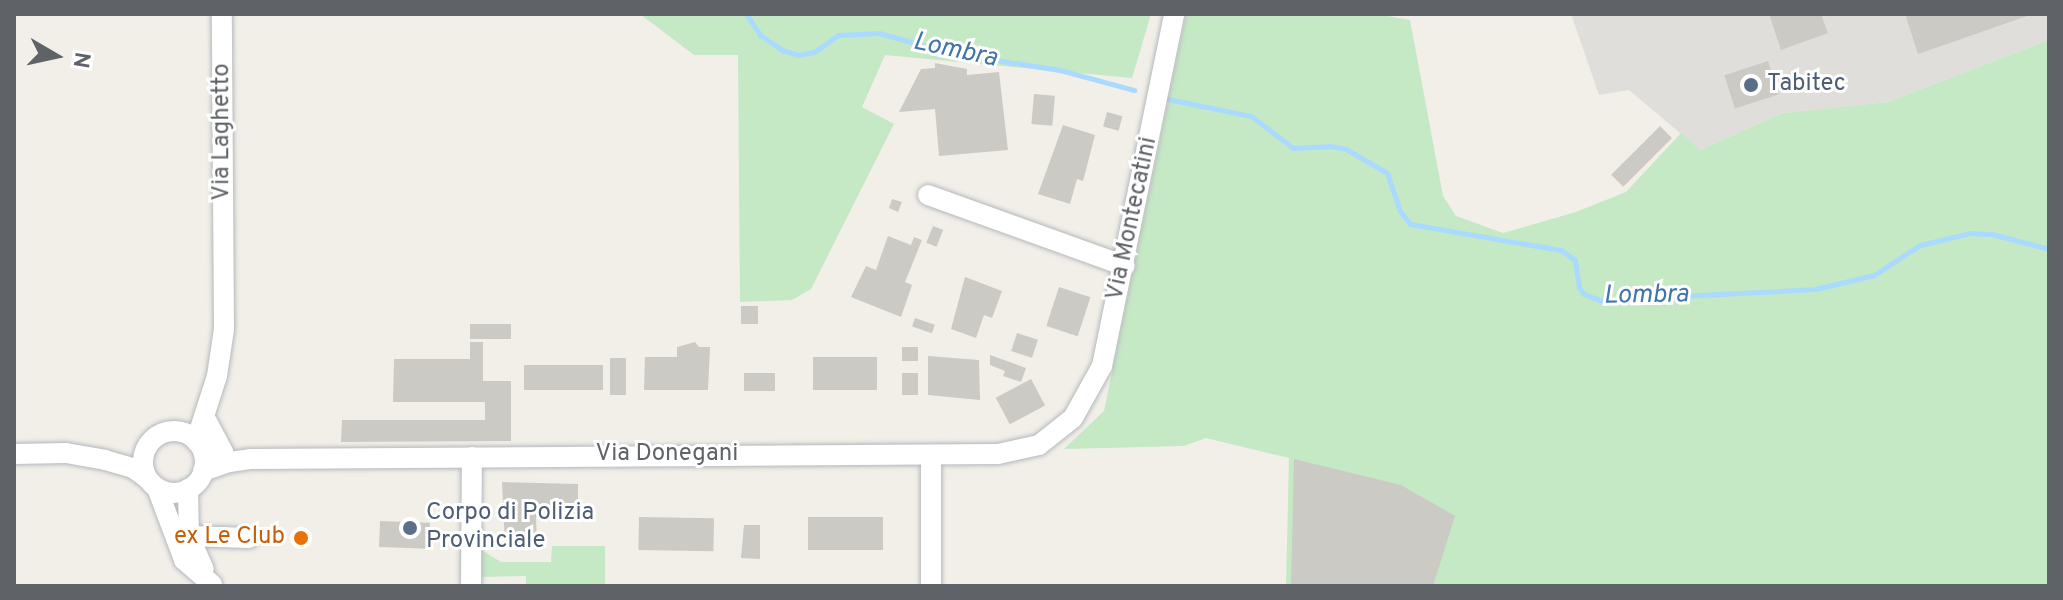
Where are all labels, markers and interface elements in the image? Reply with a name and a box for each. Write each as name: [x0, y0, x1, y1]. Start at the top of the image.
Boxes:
north arrow: [16, 16, 96, 96]
water label: Lombra: [910, 27, 1000, 75]
text: N: [66, 50, 95, 70]
street label: Via Laghetto: [209, 63, 237, 201]
place label: Tabitec: [1767, 71, 1846, 99]
marker: Tabitec: [1742, 76, 1760, 94]
street label: Via Montecatini: [1102, 135, 1164, 303]
water label: Lombra: [1603, 280, 1689, 312]
street label: Via Donegani: [596, 441, 738, 469]
place label: Corpo di Polizia Provinciale: [426, 500, 594, 556]
marker: Corpo di Polizia Provinciale: [401, 519, 419, 537]
place label: ex Le Club: [174, 524, 285, 552]
marker: ex Le Club: [292, 529, 310, 547]

